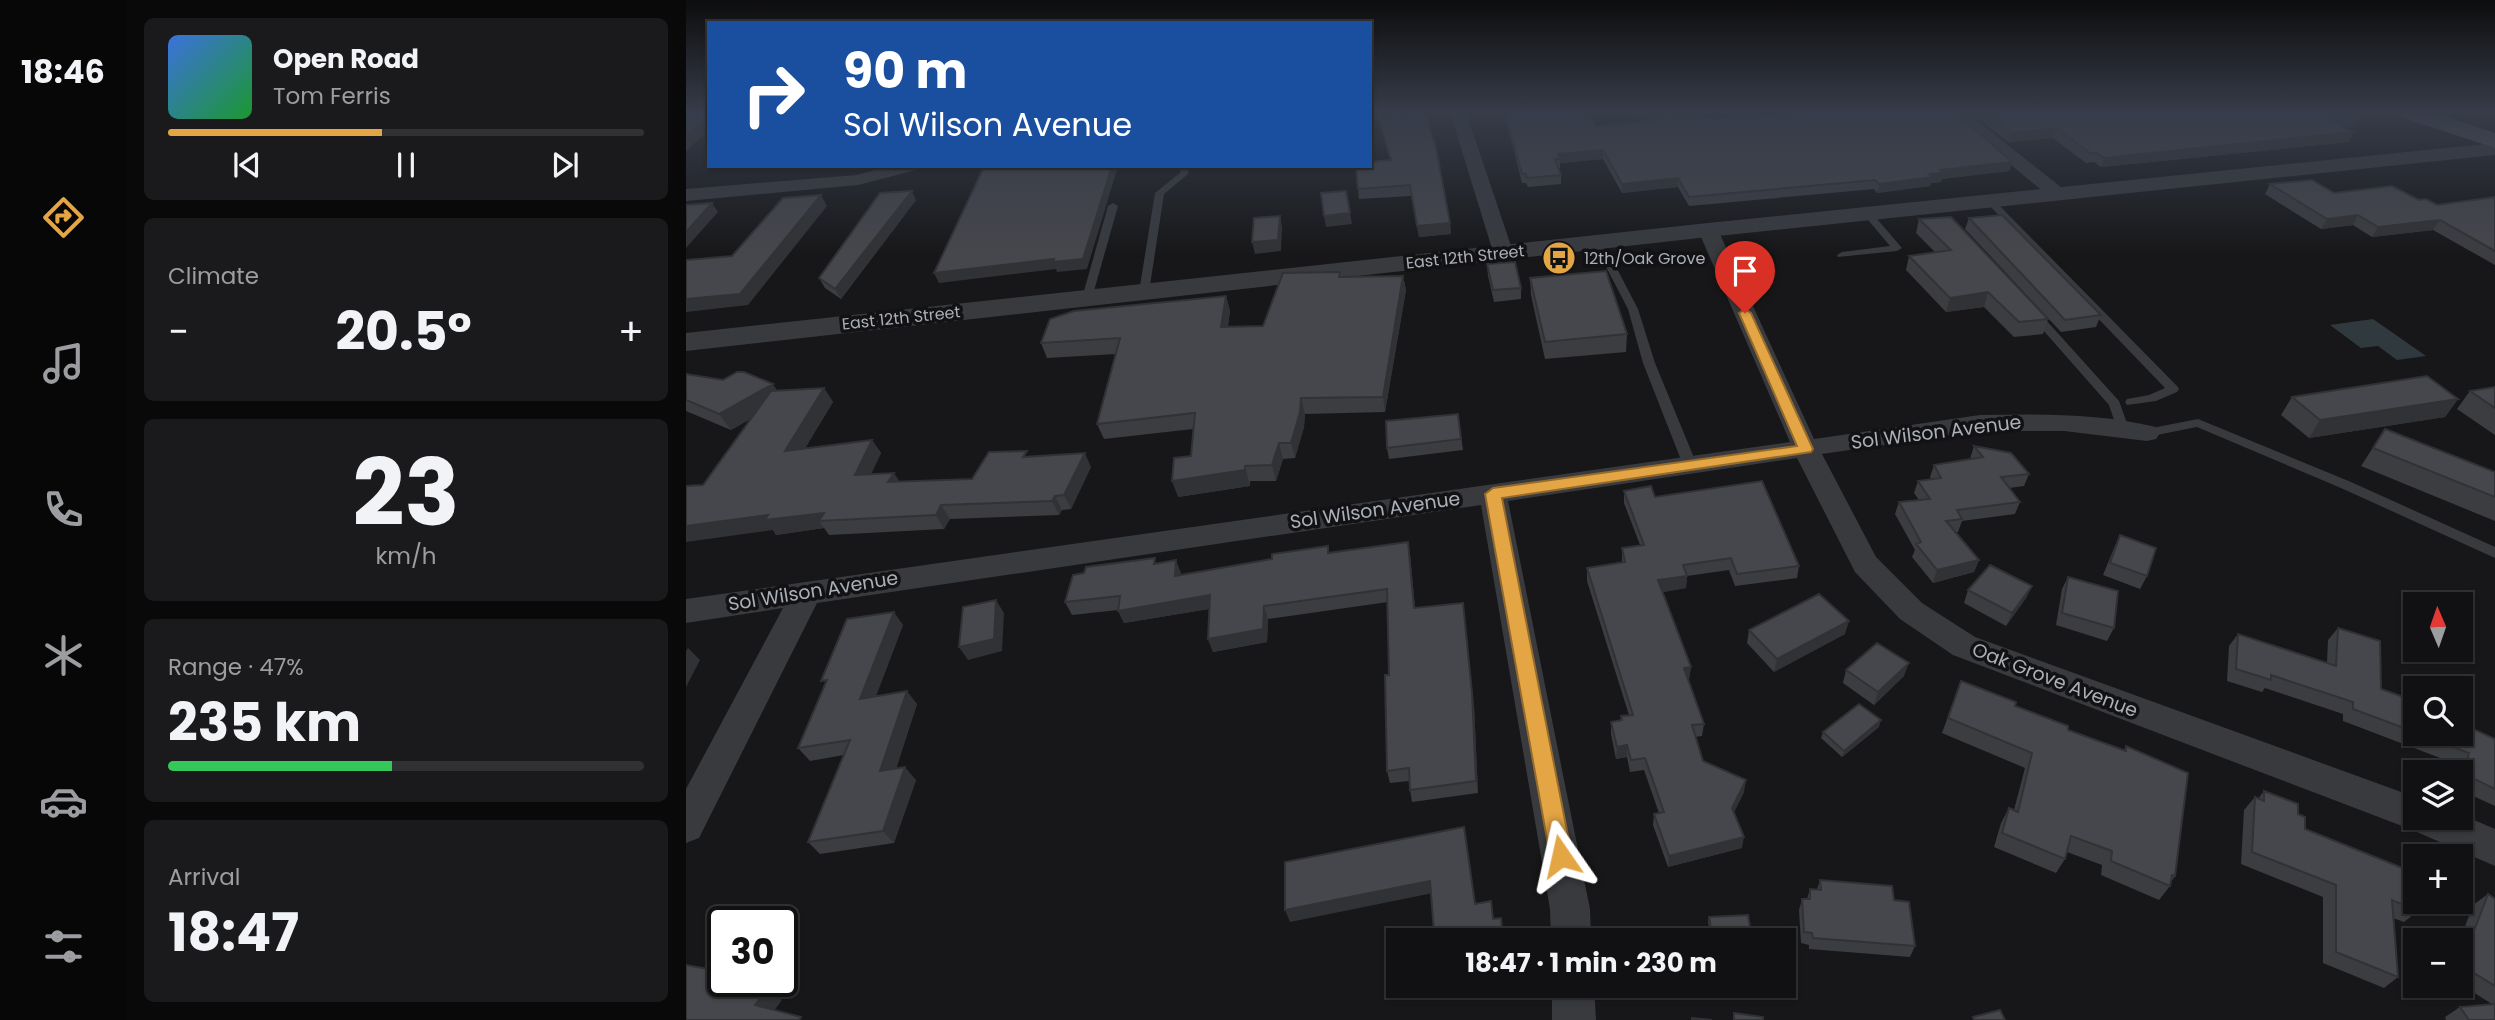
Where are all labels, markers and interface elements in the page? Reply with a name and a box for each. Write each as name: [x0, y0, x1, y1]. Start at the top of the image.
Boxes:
text: 90 m: [843, 37, 967, 105]
text: Open Road: [273, 41, 419, 77]
text: 18:46: [21, 49, 105, 94]
icon: right: [728, 49, 819, 140]
text: Tom Ferris: [273, 80, 391, 112]
text: Sol Wilson Avenue: [843, 102, 1132, 147]
icon: previous: [228, 146, 266, 184]
icon: pause: [387, 146, 425, 184]
icon: next: [546, 146, 584, 184]
icon: directions: [39, 193, 88, 242]
street label: East 12th Street: [1405, 239, 1526, 275]
bus stop icon: 12th/Oak Grove: [1540, 239, 1578, 277]
pin: [1715, 241, 1775, 313]
place label: 12th/Oak Grove: [1584, 247, 1706, 270]
icon: arrive: [1726, 252, 1764, 290]
text: Climate: [168, 260, 259, 292]
text: 20.5°: [335, 295, 472, 368]
street label: East 12th Street: [841, 300, 962, 336]
text: −: [168, 305, 189, 358]
text: +: [618, 305, 644, 358]
icon: music: [39, 339, 88, 388]
street label: Sol Wilson Avenue: [1849, 408, 2023, 456]
text: 23: [352, 429, 460, 557]
icon: phone: [39, 485, 88, 534]
street label: Sol Wilson Avenue: [1288, 485, 1462, 535]
text: km/h: [375, 540, 437, 572]
street label: Sol Wilson Avenue: [726, 564, 900, 618]
north arrow: [2403, 592, 2473, 662]
map controls: [2403, 592, 2473, 998]
icon: climate: [39, 631, 88, 680]
street label: Oak Grove Avenue: [1968, 636, 2142, 724]
text: Range · 47%: [168, 651, 304, 683]
button: search: [2403, 676, 2473, 746]
text: 235 km: [168, 686, 361, 759]
button: layers: [2403, 760, 2473, 830]
icon: car: [39, 777, 88, 826]
position arrow: [1524, 819, 1598, 893]
button: +: [2403, 844, 2473, 914]
text: Arrival: [168, 861, 240, 893]
text: 18:47: [168, 896, 299, 969]
speed limit sign: 30: [707, 906, 798, 997]
icon: filters: [39, 922, 88, 971]
button: −: [2403, 928, 2473, 998]
text: 18:47 · 1 min · 230 m: [1465, 945, 1717, 981]

